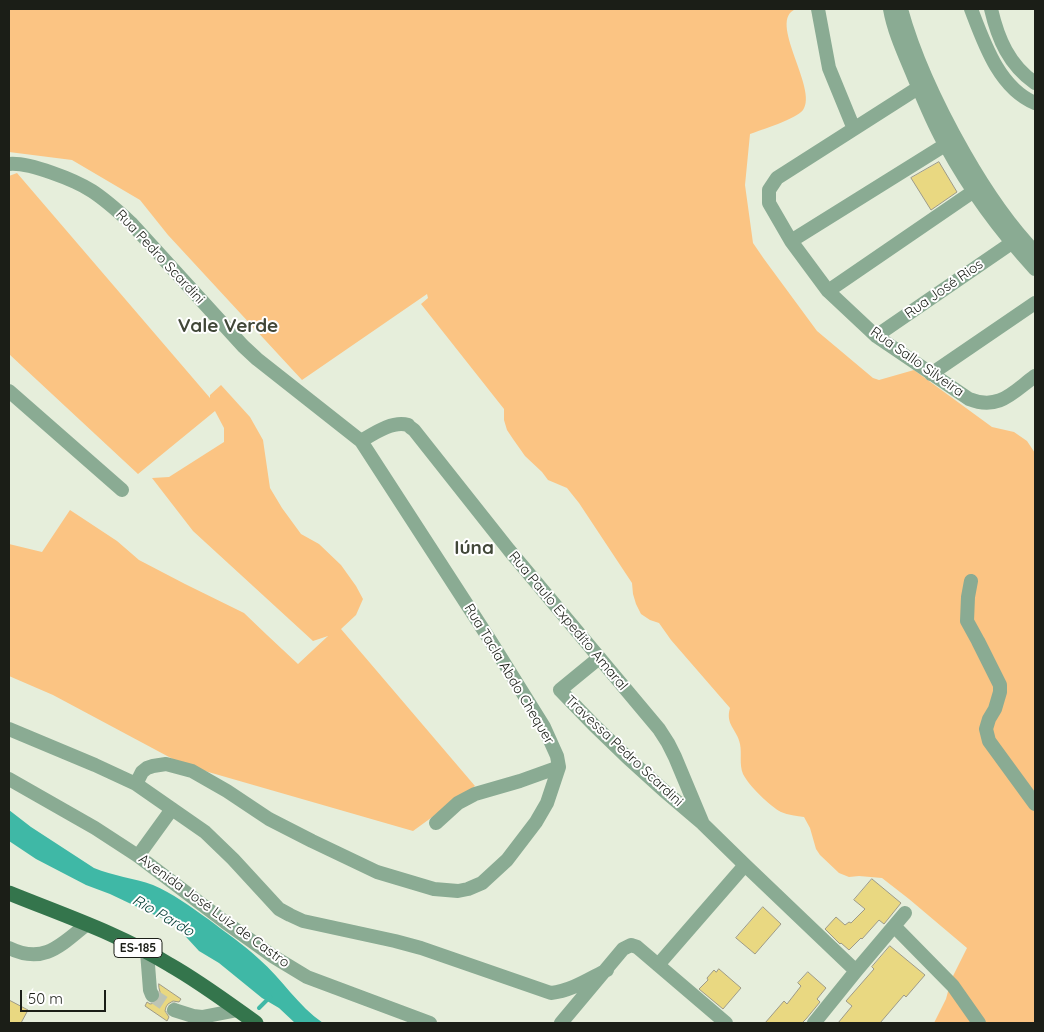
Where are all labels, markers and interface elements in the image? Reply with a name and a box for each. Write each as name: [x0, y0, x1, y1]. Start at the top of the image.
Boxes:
street label: Rua Pedro Scardini: [112, 206, 208, 308]
street label: Rua José Rios: [902, 256, 986, 322]
district label: Vale Verde: [178, 315, 278, 337]
street label: Rua Sallo Silveira: [867, 324, 967, 400]
district label: Iúna: [454, 537, 494, 559]
street label: Rua Paulo Expedito Amaral: [505, 548, 631, 694]
street label: Rua Tacla Abdo Chequer: [460, 601, 558, 747]
street label: Travessa Pedro Scardini: [562, 692, 686, 810]
street label: Avenida José Luiz de Castro: [135, 851, 293, 971]
water label: Rio Pardo: [129, 891, 197, 941]
road number: ES-185: [114, 938, 162, 958]
scale bar: [22, 980, 109, 1012]
text: 50 m: [28, 989, 63, 1008]

